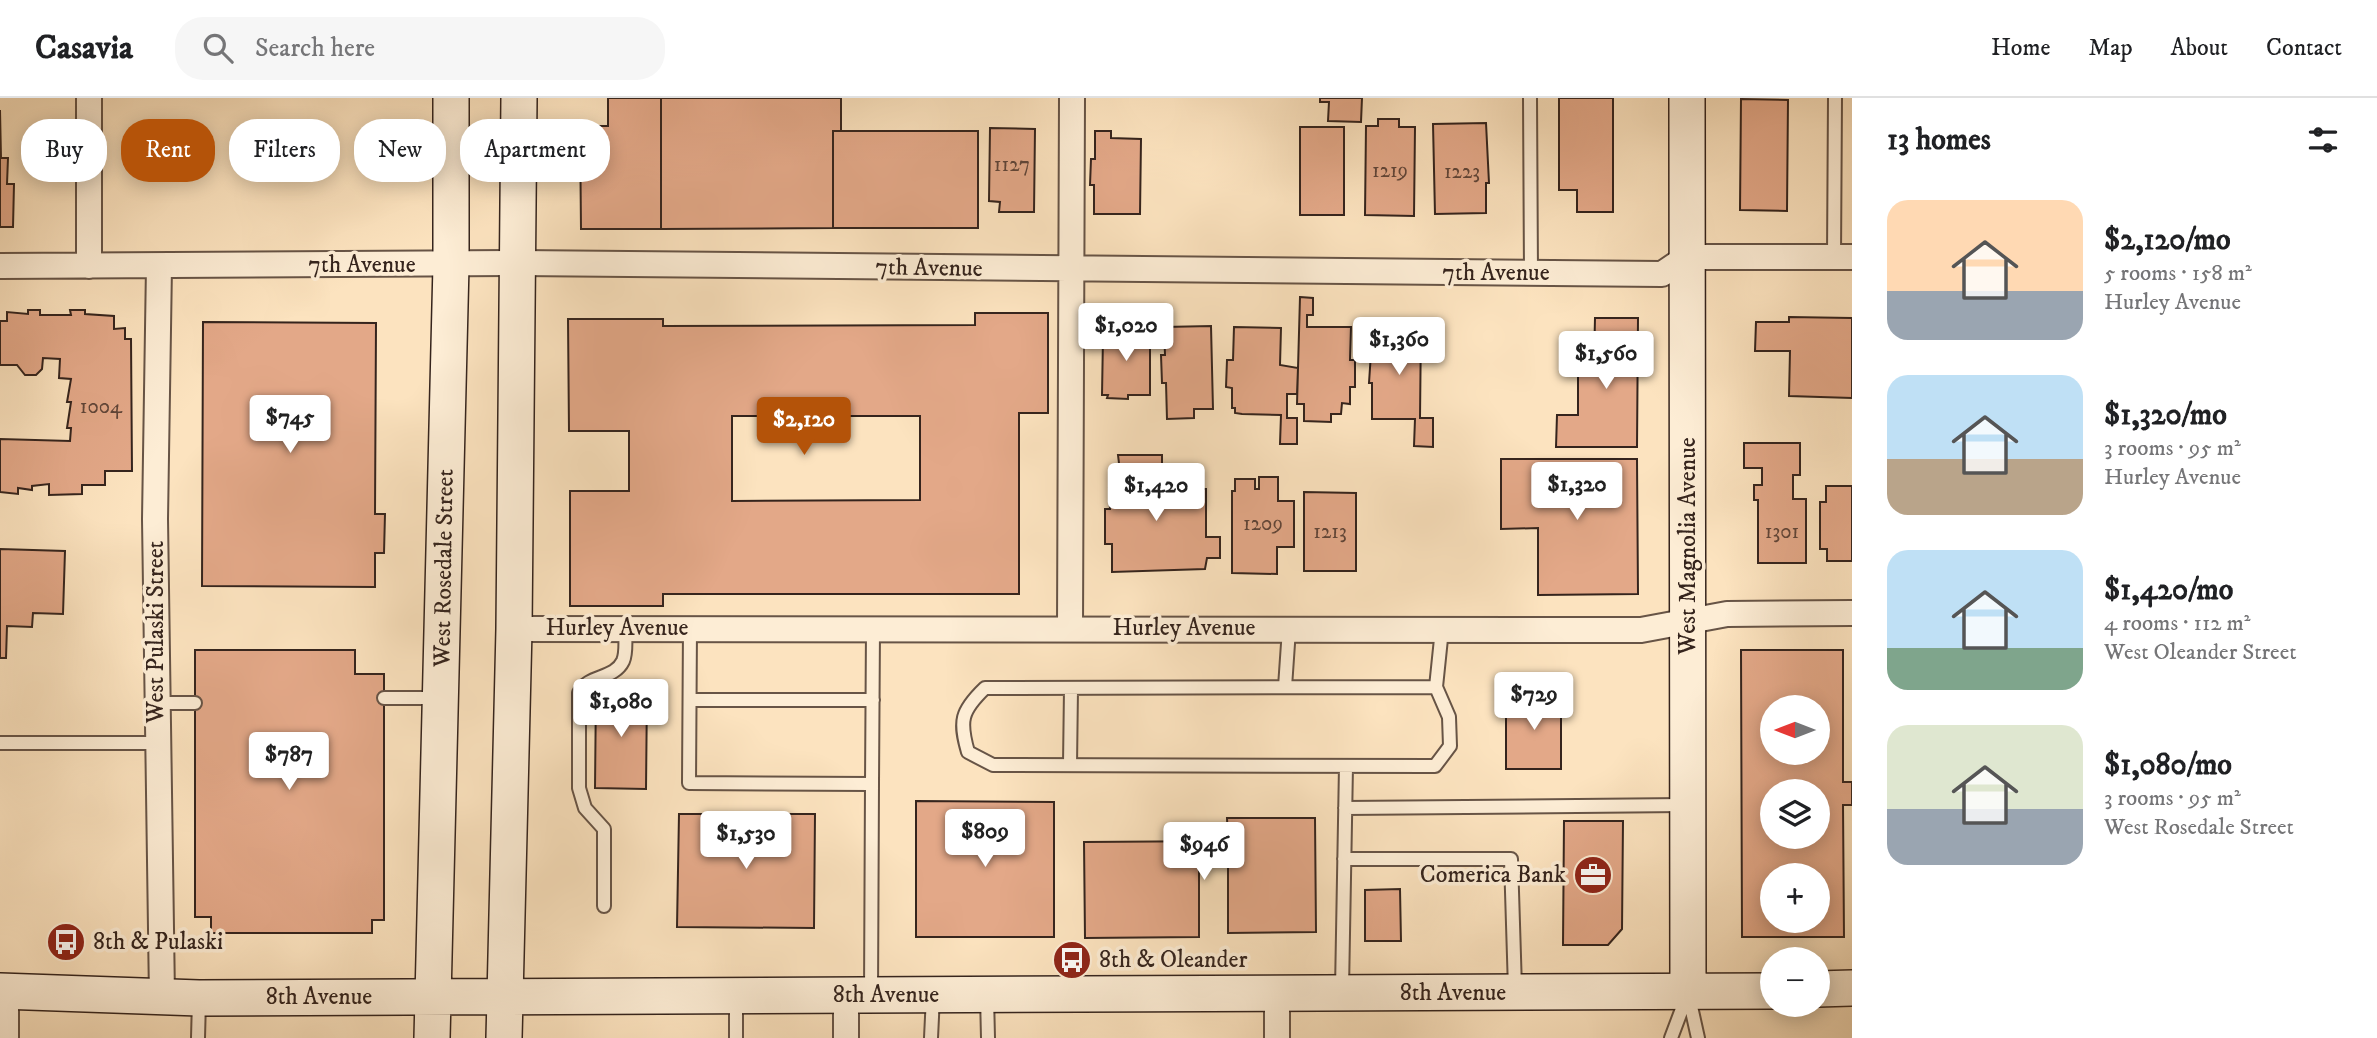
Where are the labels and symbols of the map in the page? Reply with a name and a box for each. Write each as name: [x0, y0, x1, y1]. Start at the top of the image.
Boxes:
house number: 1127: [994, 152, 1030, 178]
house number: 1219: [1372, 158, 1408, 184]
house number: 1223: [1444, 159, 1480, 185]
street label: 7th Avenue: [308, 250, 416, 280]
street label: 7th Avenue: [875, 252, 983, 284]
street label: 7th Avenue: [1442, 258, 1550, 288]
pin: $1,020: [1069, 303, 1183, 363]
pin: $1,360: [1342, 317, 1456, 377]
pin: $1,560: [1549, 331, 1663, 391]
house number: 1004: [80, 394, 123, 420]
pin: $745: [249, 396, 331, 455]
pin: $2,120: [747, 398, 861, 457]
street label: West Magnolia Avenue: [1673, 437, 1703, 656]
pin: $1,320: [1520, 462, 1634, 522]
pin: $1,420: [1099, 464, 1213, 523]
street label: West Rosedale Street: [427, 468, 461, 668]
house number: 1209: [1243, 511, 1283, 537]
house number: 1213: [1313, 519, 1347, 545]
house number: 1301: [1765, 519, 1799, 545]
street label: West Pulaski Street: [141, 540, 171, 724]
street label: Hurley Avenue: [546, 613, 689, 643]
street label: Hurley Avenue: [1113, 613, 1256, 643]
pin: $729: [1493, 672, 1575, 732]
pin: $1,080: [564, 680, 678, 739]
north arrow: [1760, 695, 1830, 765]
pin: $787: [248, 732, 330, 792]
pin: $809: [944, 810, 1026, 869]
pin: $1,530: [689, 812, 803, 871]
pin: $946: [1163, 822, 1245, 882]
office icon: Comerica Bank: [1572, 854, 1614, 896]
place label: Comerica Bank: [1420, 860, 1566, 890]
bus stop icon: 8th & Pulaski: [45, 921, 87, 963]
place label: 8th & Pulaski: [93, 927, 223, 957]
bus stop icon: 8th & Oleander: [1051, 939, 1093, 981]
place label: 8th & Oleander: [1099, 945, 1247, 975]
street label: 8th Avenue: [1400, 978, 1506, 1008]
street label: 8th Avenue: [833, 980, 939, 1010]
street label: 8th Avenue: [266, 982, 372, 1012]

